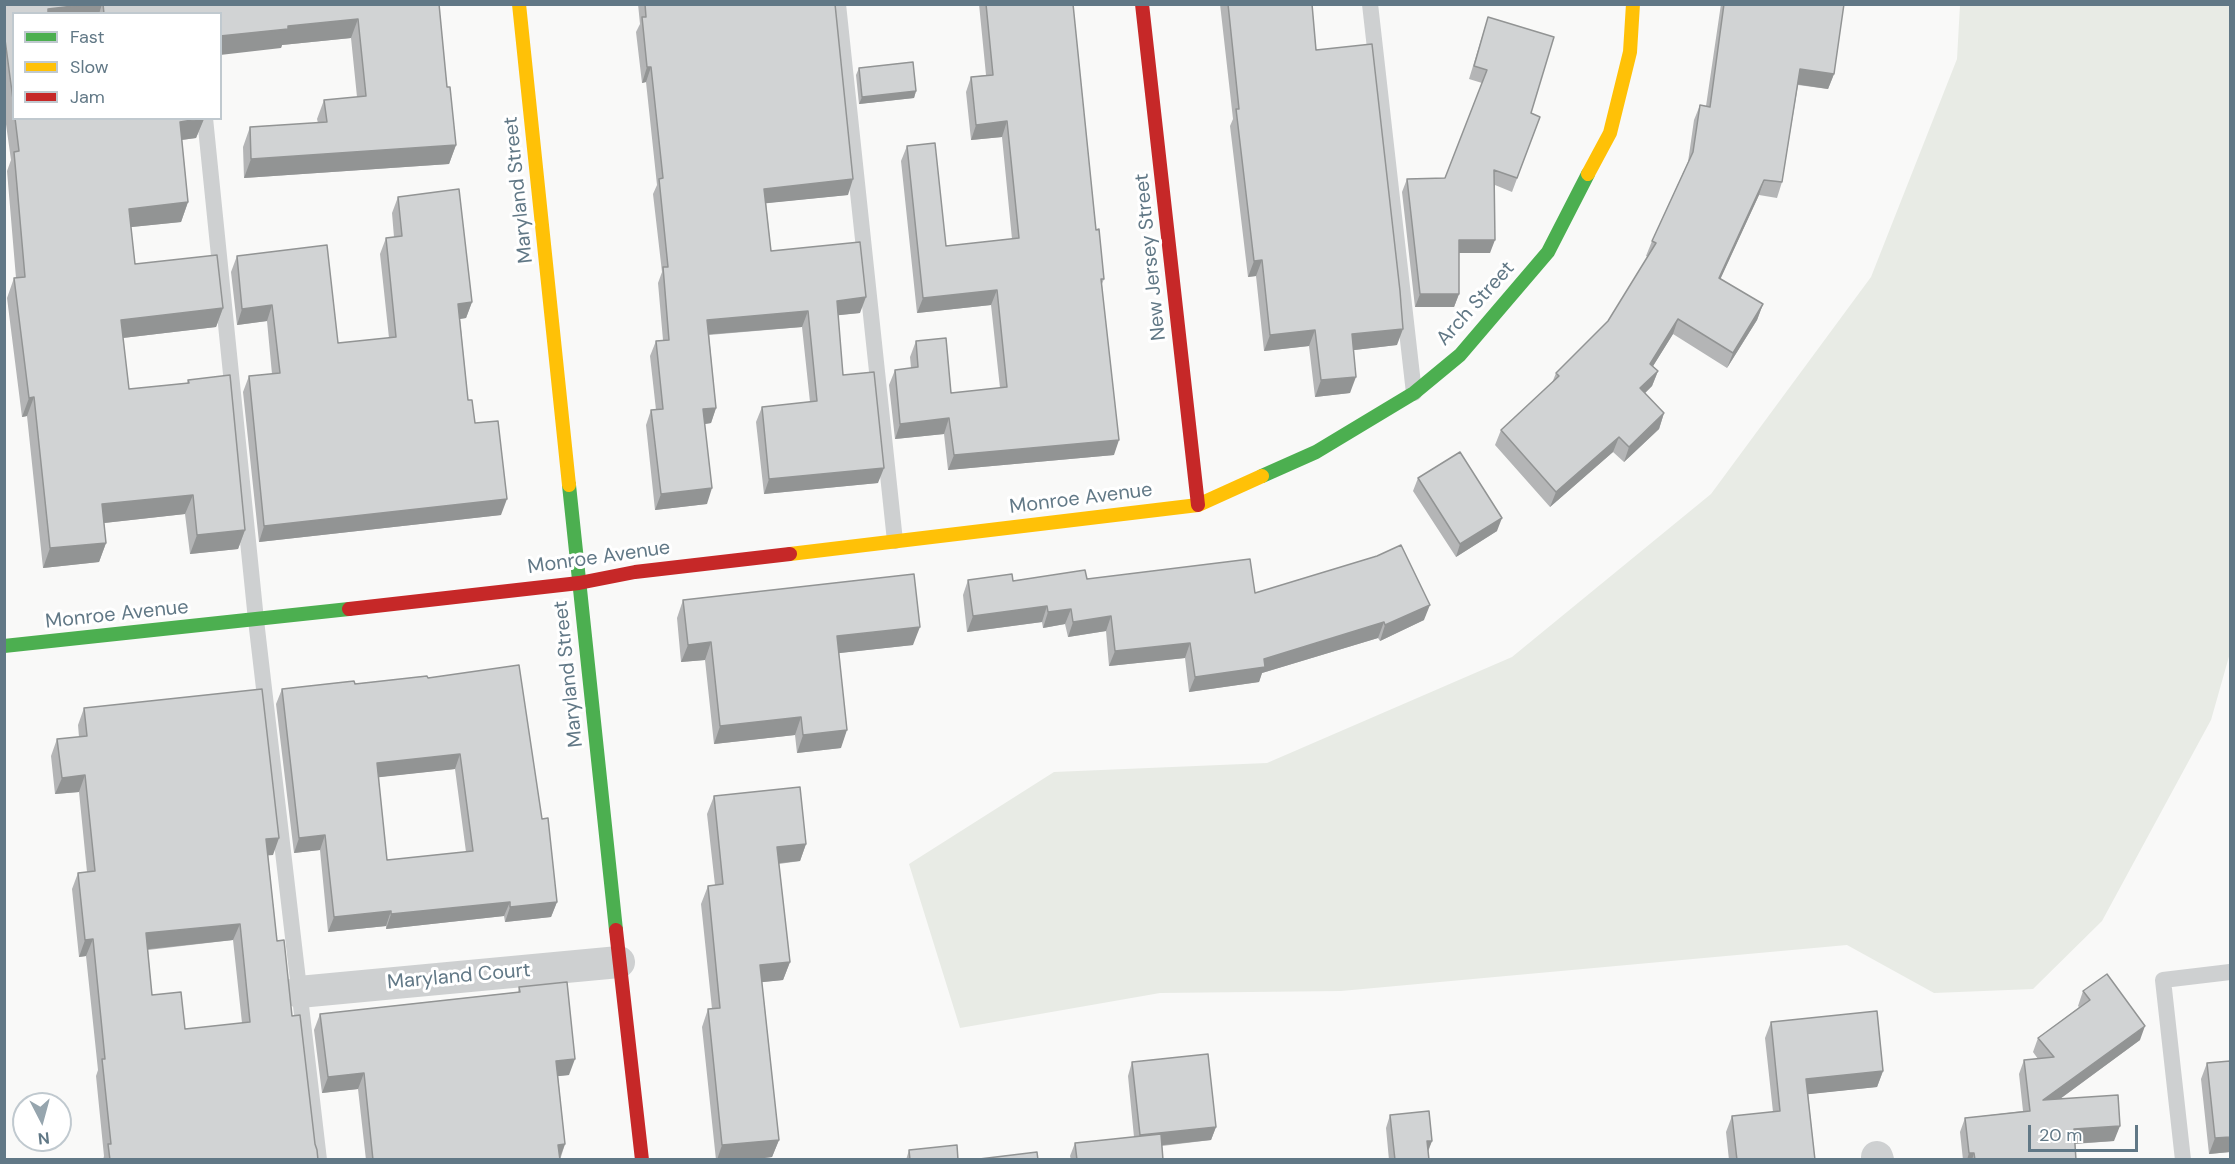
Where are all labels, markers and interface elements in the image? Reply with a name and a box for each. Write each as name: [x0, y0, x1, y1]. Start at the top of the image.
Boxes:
legend: [12, 12, 222, 120]
text: Fast: [70, 25, 105, 49]
text: Slow: [70, 55, 109, 79]
text: Jam: [70, 85, 105, 109]
street label: Maryland Street: [499, 115, 539, 265]
street label: New Jersey Street: [1130, 172, 1172, 342]
street label: Arch Street: [1432, 257, 1520, 351]
street label: Monroe Avenue: [1008, 478, 1154, 520]
street label: Monroe Avenue: [526, 536, 672, 580]
street label: Monroe Avenue: [44, 596, 190, 634]
street label: Maryland Street: [549, 599, 589, 749]
street label: Maryland Court: [386, 959, 532, 995]
north arrow: [12, 1092, 72, 1152]
scale bar: [2031, 1113, 2140, 1151]
text: 20 m: [2039, 1123, 2082, 1147]
text: N: [37, 1127, 51, 1149]

